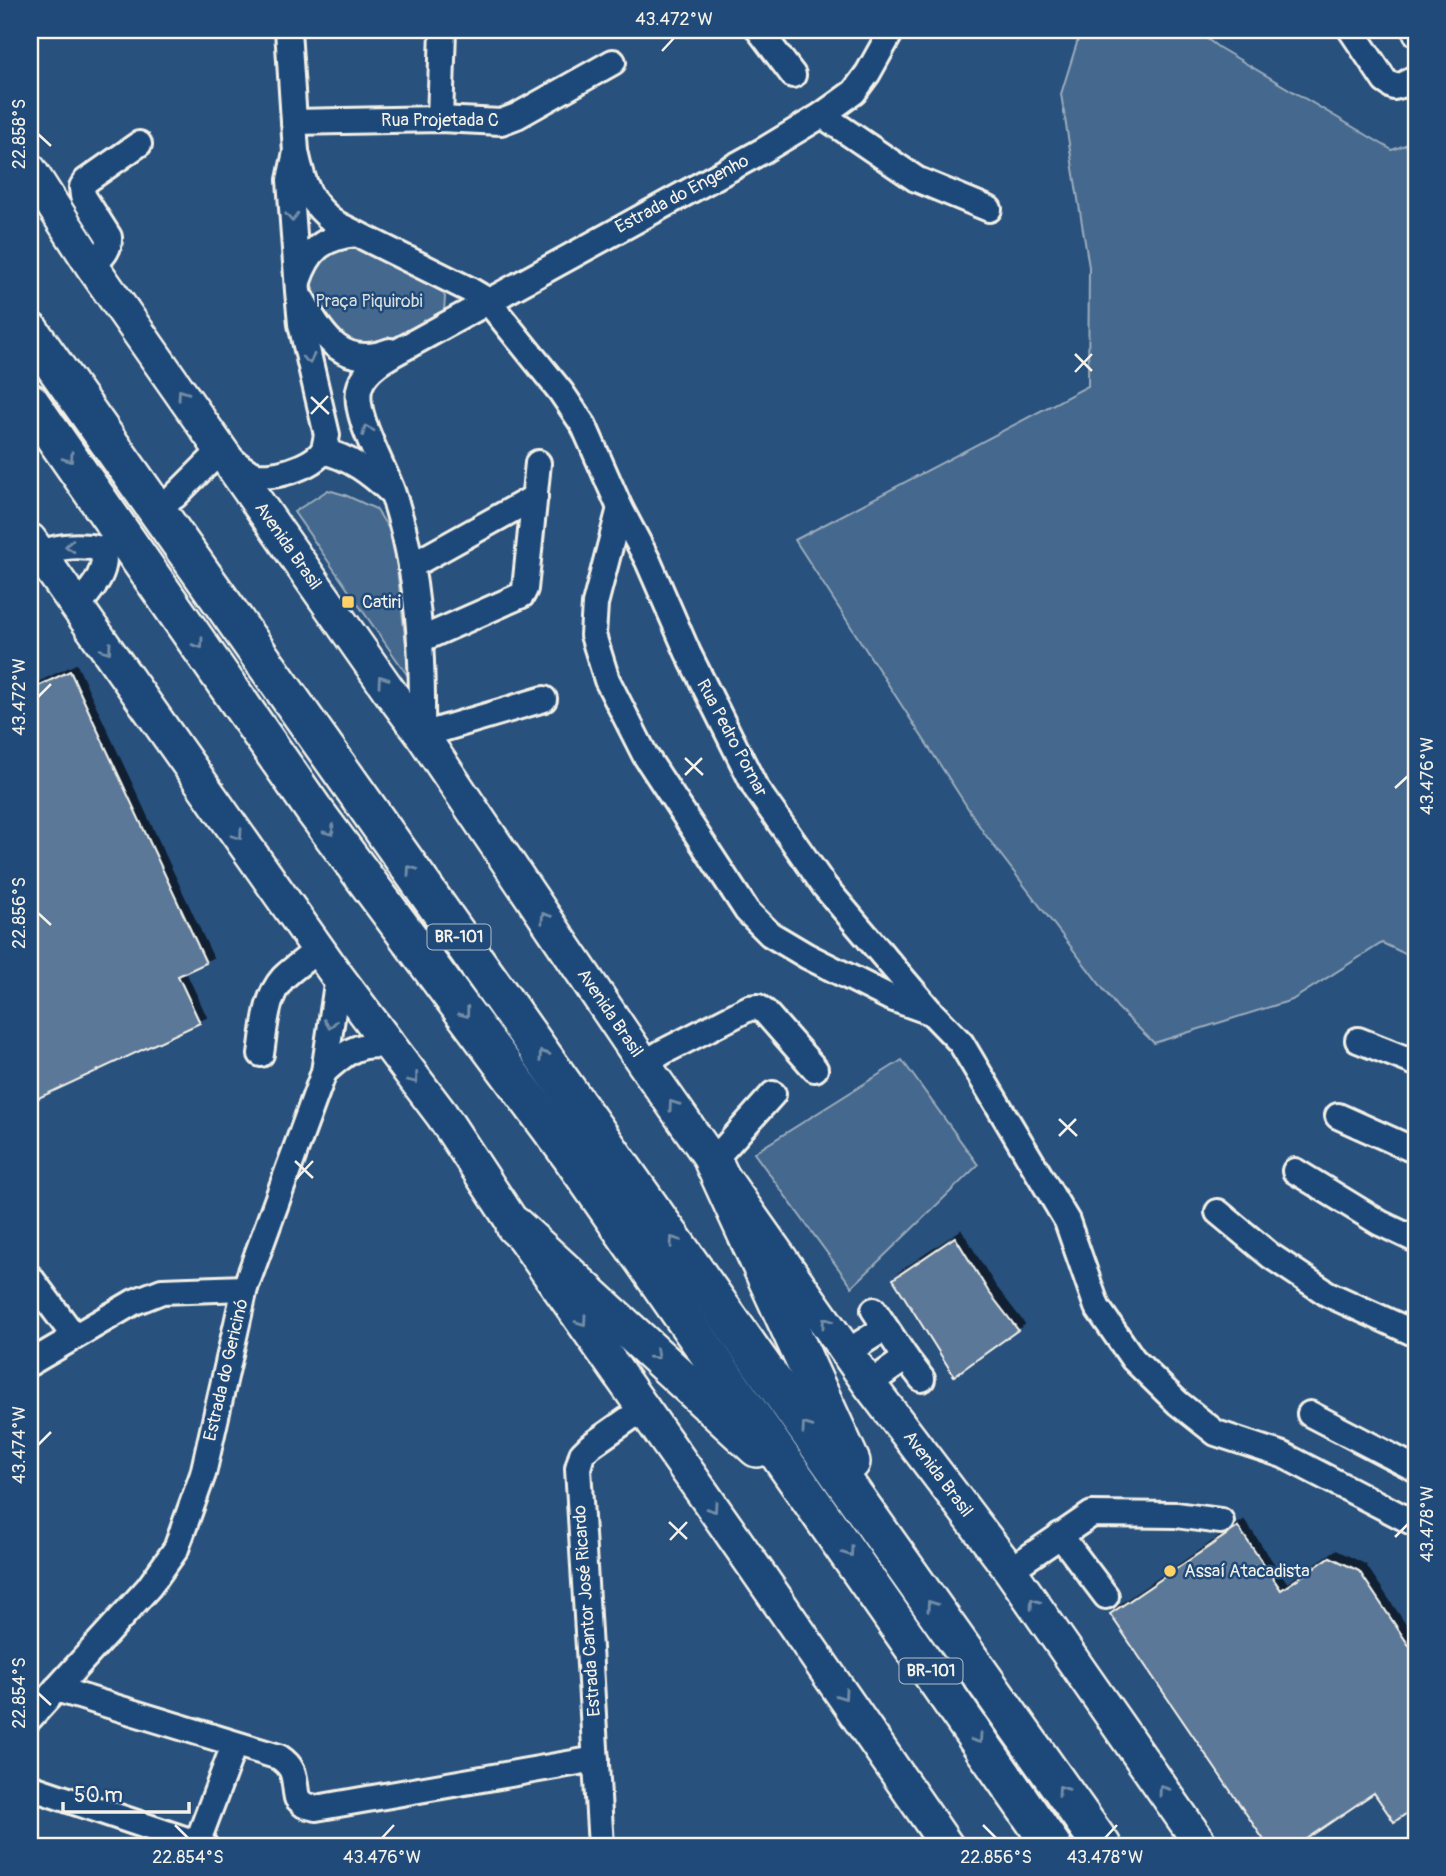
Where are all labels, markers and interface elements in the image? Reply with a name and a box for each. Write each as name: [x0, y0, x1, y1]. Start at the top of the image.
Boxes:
text: 43.472°W: [635, 8, 713, 31]
text: 22.858°S: [8, 99, 31, 169]
street label: Rua Projetada C: [381, 109, 499, 132]
street label: Estrada do Engenho: [611, 149, 753, 239]
one-way arrow: [285, 211, 300, 222]
park label: Praça Piquirobi: [315, 290, 423, 313]
one-way arrow: [301, 352, 315, 364]
one-way arrow: [178, 389, 190, 402]
one-way arrow: [362, 424, 376, 436]
one-way arrow: [61, 450, 73, 463]
street label: Avenida Brasil: [249, 498, 327, 594]
one-way arrow: [64, 538, 75, 553]
place label: Catiri: [362, 591, 401, 614]
marker: Catiri: [340, 594, 356, 610]
one-way arrow: [191, 637, 204, 650]
one-way arrow: [99, 641, 111, 654]
text: 43.472°W: [8, 658, 31, 736]
one-way arrow: [377, 675, 390, 688]
street label: Rua Pedro Pornar: [691, 675, 773, 801]
text: 43.476°W: [1416, 737, 1439, 815]
one-way arrow: [321, 823, 334, 835]
one-way arrow: [230, 827, 242, 840]
one-way arrow: [407, 865, 419, 878]
text: 22.856°S: [8, 877, 31, 949]
one-way arrow: [541, 912, 553, 925]
road number: BR-101: [428, 925, 490, 950]
street label: Avenida Brasil: [572, 964, 648, 1062]
one-way arrow: [457, 1005, 470, 1018]
one-way arrow: [323, 1019, 338, 1030]
one-way arrow: [539, 1050, 551, 1063]
one-way arrow: [406, 1071, 419, 1083]
one-way arrow: [669, 1100, 681, 1113]
one-way arrow: [670, 1236, 683, 1249]
street label: Estrada do Gericinó: [198, 1297, 254, 1443]
one-way arrow: [574, 1313, 587, 1326]
one-way arrow: [822, 1317, 834, 1330]
one-way arrow: [647, 1346, 660, 1359]
text: 43.474°W: [8, 1406, 31, 1484]
one-way arrow: [802, 1422, 814, 1435]
street label: Avenida Brasil: [898, 1426, 978, 1522]
text: 43.478°W: [1416, 1486, 1439, 1562]
one-way arrow: [705, 1500, 718, 1513]
street label: Estrada Cantor José Ricardo: [568, 1504, 606, 1717]
one-way arrow: [840, 1544, 853, 1557]
place label: Assaí Atacadista: [1184, 1560, 1310, 1583]
marker: Assaí Atacadista: [1162, 1563, 1178, 1579]
one-way arrow: [1030, 1598, 1042, 1611]
one-way arrow: [927, 1600, 939, 1613]
text: 22.854°S: [8, 1657, 31, 1729]
road number: BR-101: [900, 1658, 962, 1684]
one-way arrow: [835, 1687, 847, 1700]
one-way arrow: [970, 1731, 982, 1744]
scale bar: [63, 1771, 189, 1815]
text: 50 m: [74, 1782, 123, 1809]
one-way arrow: [1058, 1785, 1070, 1798]
one-way arrow: [1159, 1785, 1171, 1798]
text: 22.854°S: [152, 1846, 224, 1869]
text: 43.476°W: [343, 1846, 421, 1869]
text: 22.856°S: [960, 1846, 1032, 1869]
text: 43.478°W: [1067, 1846, 1143, 1869]

